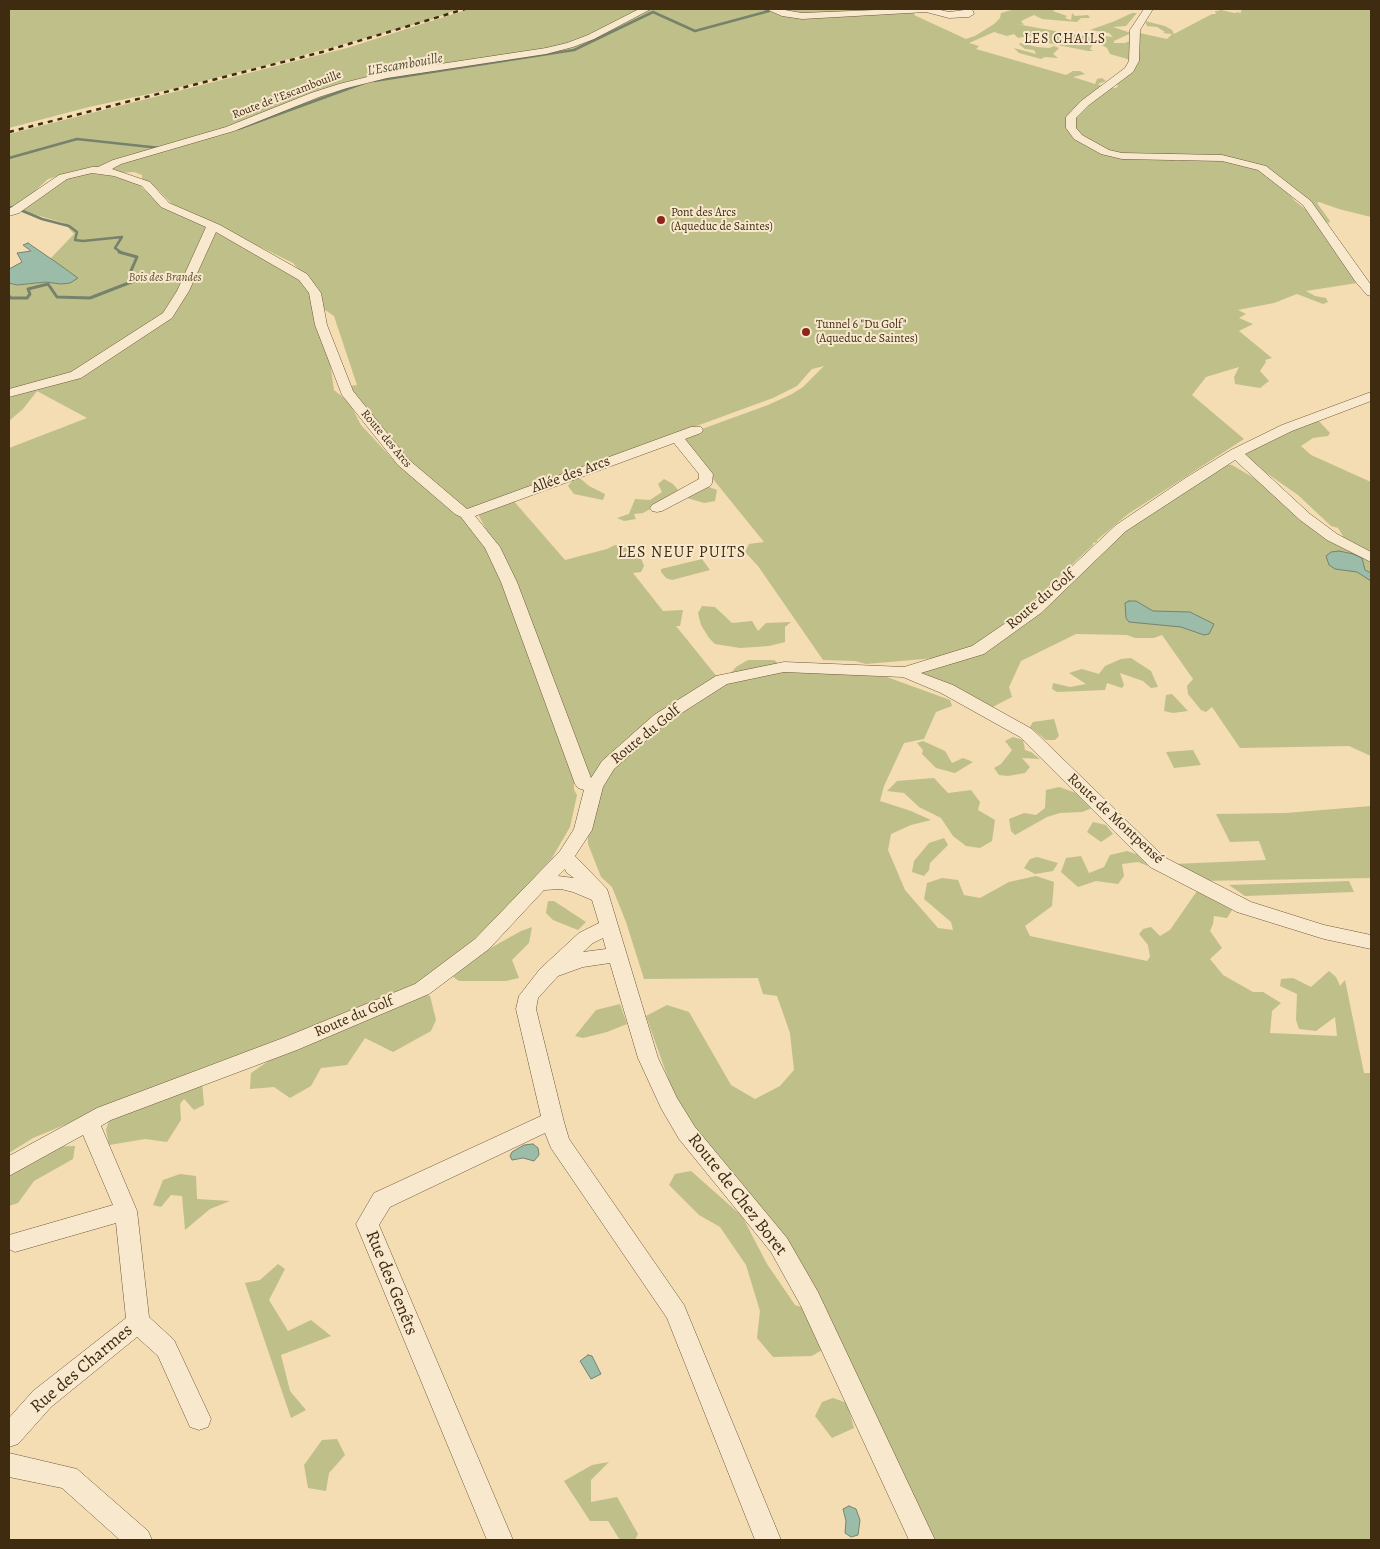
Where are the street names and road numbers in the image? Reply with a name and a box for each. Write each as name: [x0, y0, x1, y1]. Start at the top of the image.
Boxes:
street label: Route de l'Escambouille: [230, 67, 344, 123]
street label: Route des Arcs: [358, 407, 414, 471]
street label: Allée des Arcs: [529, 452, 613, 498]
street label: Route du Golf: [1003, 566, 1079, 634]
street label: Route du Golf: [608, 702, 684, 768]
street label: Route de Montpensé: [1063, 770, 1167, 868]
street label: Route du Golf: [312, 992, 396, 1042]
street label: Route de Chez Boret: [683, 1130, 791, 1260]
street label: Rue des Genêts: [360, 1227, 422, 1339]
street label: Rue des Charmes: [26, 1320, 138, 1418]

